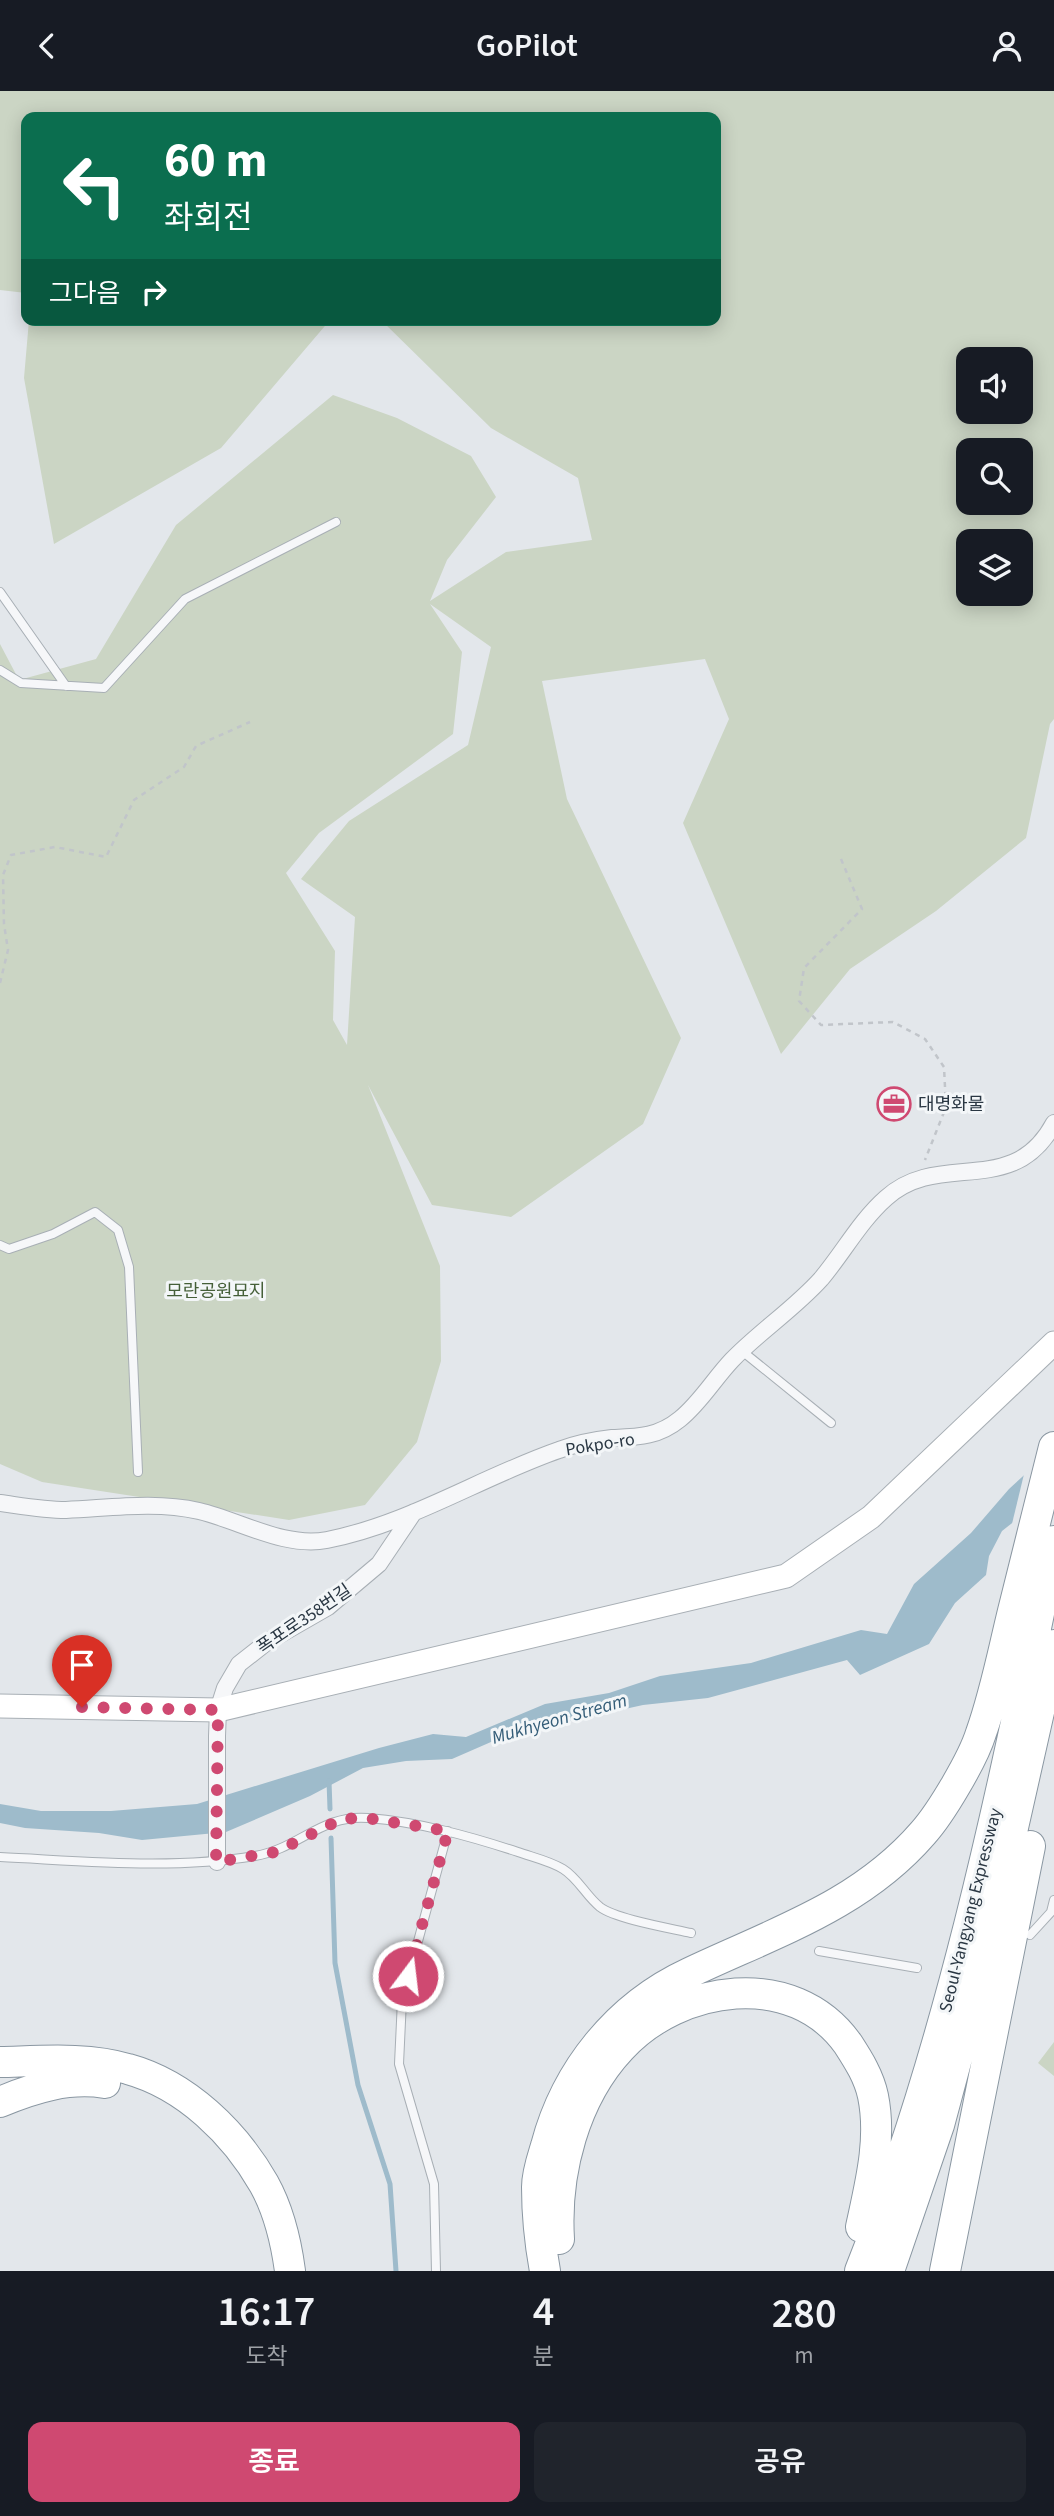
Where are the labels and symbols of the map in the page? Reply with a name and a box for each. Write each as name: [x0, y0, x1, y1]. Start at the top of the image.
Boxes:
office icon: 대명화물: [875, 1085, 913, 1123]
place label: 대명화물: [918, 1092, 984, 1117]
park label: 모란공원묘지: [166, 1279, 266, 1304]
street label: Pokpo-ro: [564, 1427, 636, 1462]
street label: 폭포로358번길: [252, 1578, 357, 1660]
pin: [52, 1635, 112, 1707]
water label: Mukhyeon Stream: [488, 1687, 630, 1752]
street label: Seoul-Yangyang Expressway: [933, 1805, 1008, 2015]
position arrow: [371, 1939, 445, 2013]

